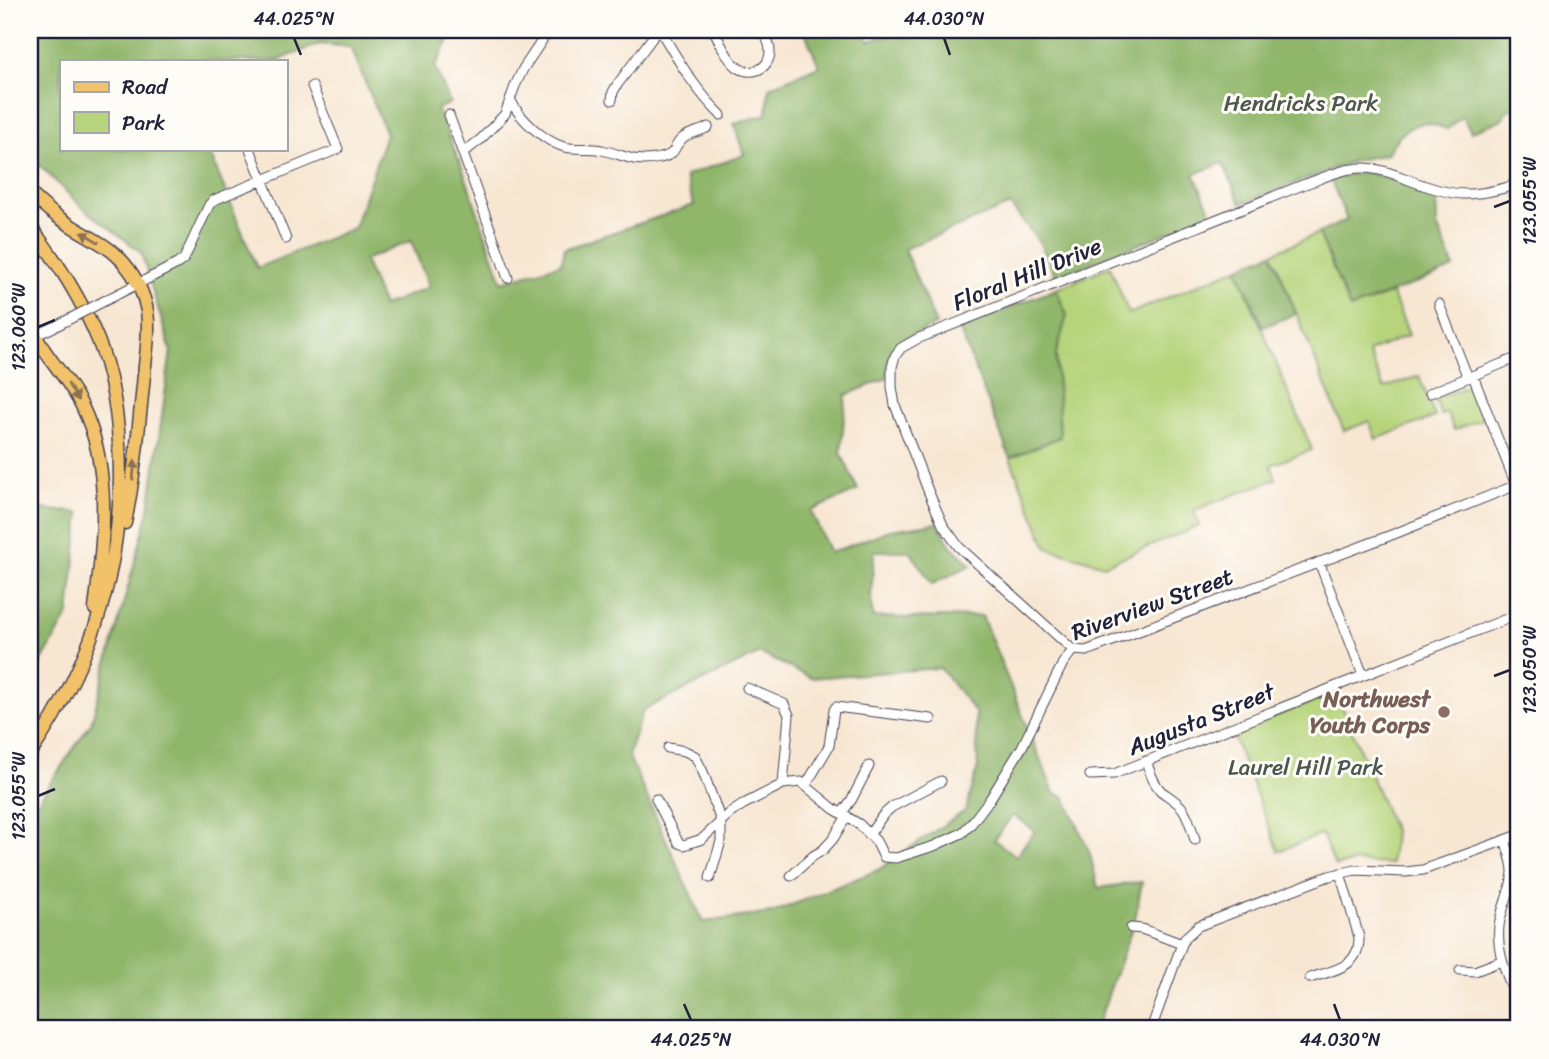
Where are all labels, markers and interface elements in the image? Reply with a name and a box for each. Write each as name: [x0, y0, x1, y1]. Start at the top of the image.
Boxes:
text: 44.025°N: [254, 3, 335, 35]
text: 44.030°N: [904, 3, 985, 35]
legend: [60, 60, 287, 150]
text: Road: [122, 68, 169, 106]
park label: Hendricks Park: [1224, 83, 1378, 124]
text: Park: [122, 104, 165, 142]
text: 123.055°W: [1514, 156, 1546, 245]
street label: Floral Hill Drive: [946, 226, 1108, 323]
one-way arrow: [80, 231, 99, 243]
text: 123.060°W: [3, 282, 35, 371]
one-way arrow: [67, 382, 80, 401]
one-way arrow: [129, 459, 140, 481]
street label: Riverview Street: [1065, 556, 1239, 653]
text: 123.050°W: [1514, 625, 1546, 714]
street label: Augusta Street: [1120, 671, 1283, 768]
place label: Northwest Youth Corps: [1310, 679, 1432, 746]
marker: Northwest Youth Corps: [1436, 704, 1452, 720]
park label: Laurel Hill Park: [1228, 747, 1384, 788]
text: 123.055°W: [3, 751, 35, 840]
text: 44.025°N: [651, 1024, 732, 1056]
text: 44.030°N: [1300, 1024, 1381, 1056]

